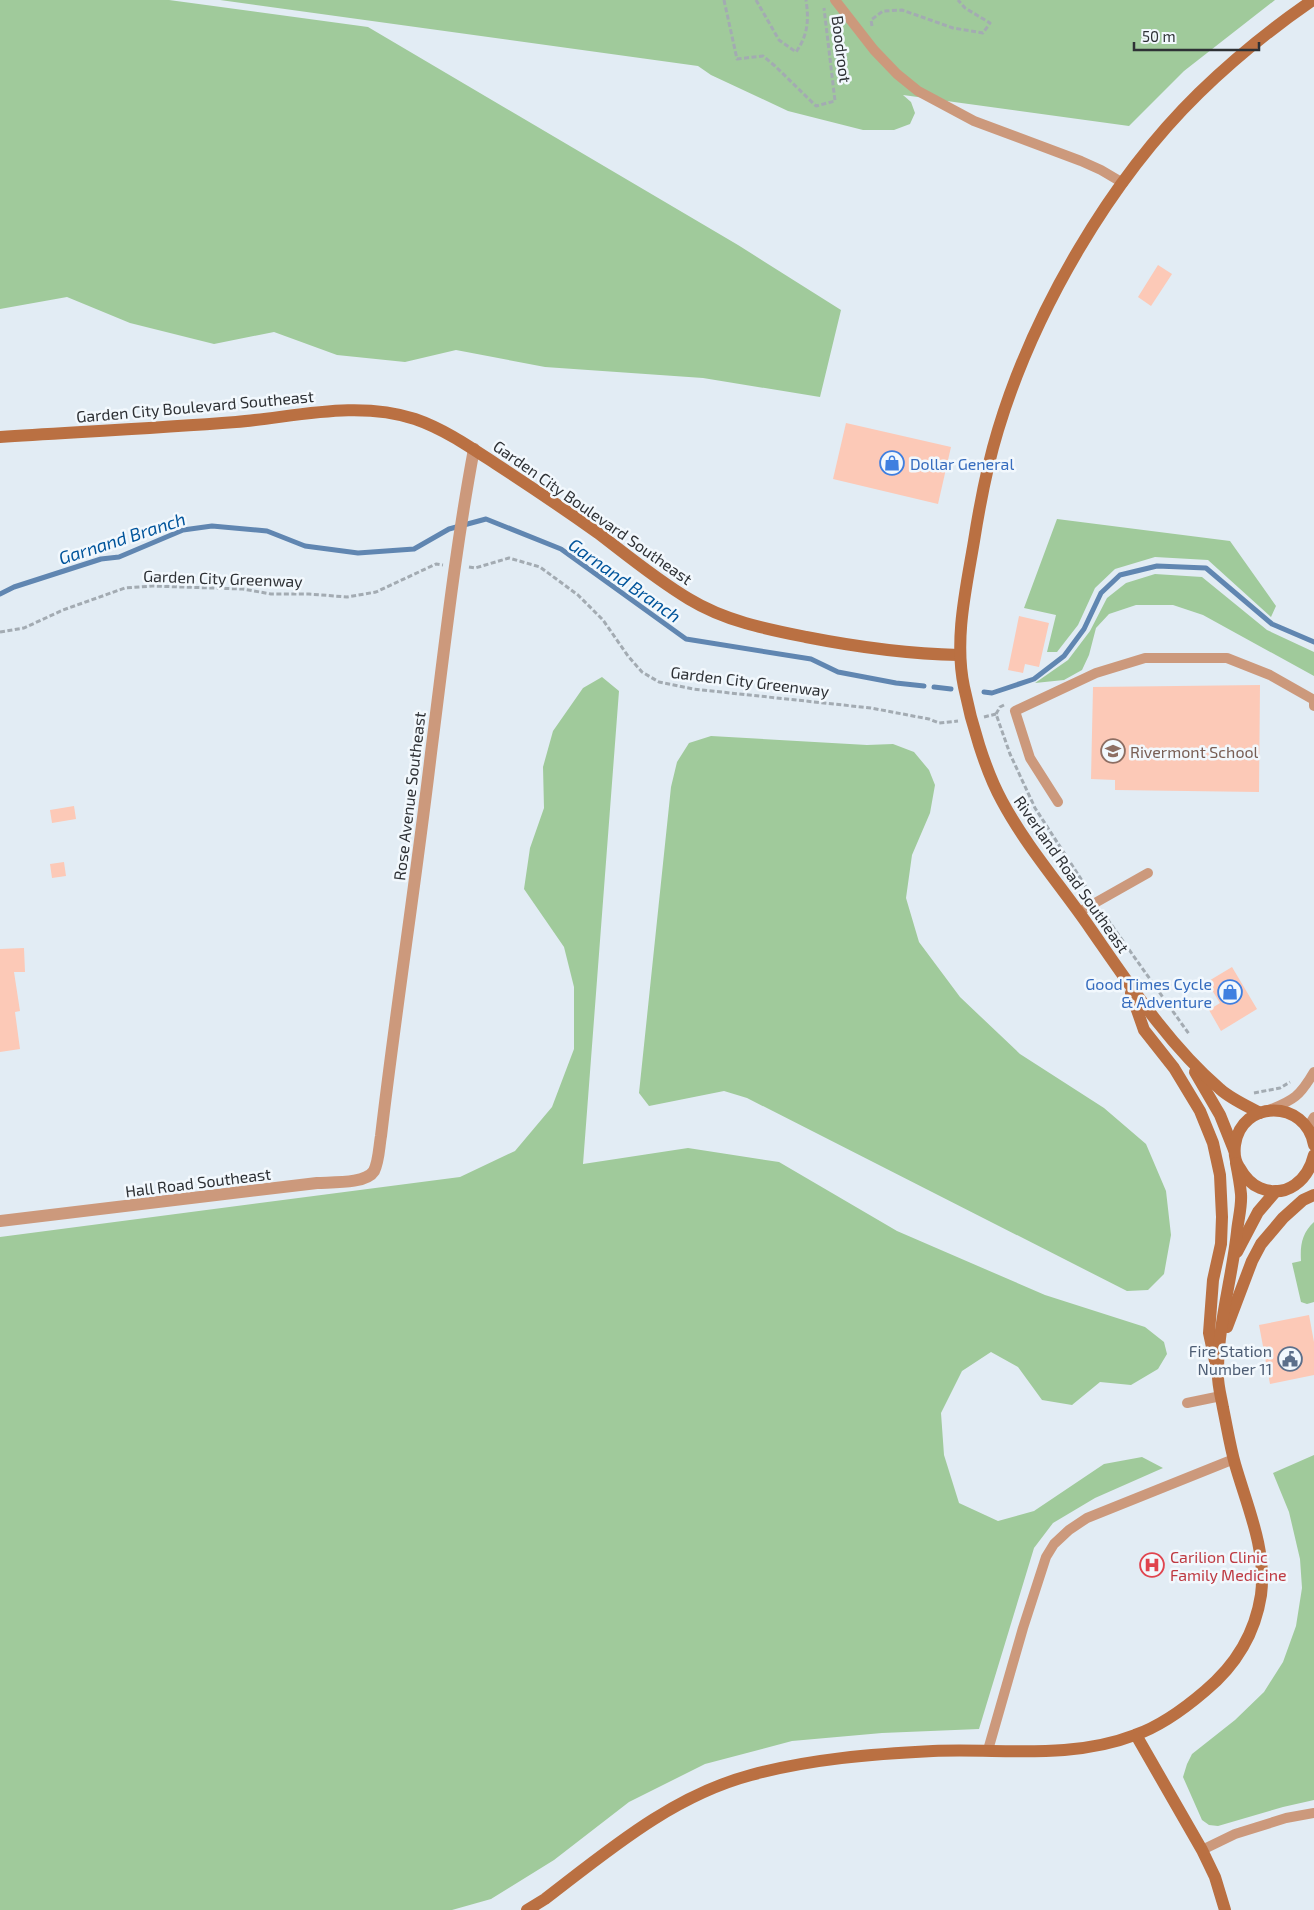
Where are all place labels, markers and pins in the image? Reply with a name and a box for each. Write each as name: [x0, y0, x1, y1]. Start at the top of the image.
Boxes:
shop icon: Dollar General: [879, 450, 905, 476]
place label: Dollar General: [910, 454, 1014, 473]
school or university icon: Rivermont School: [1100, 738, 1126, 764]
place label: Rivermont School: [1130, 742, 1259, 761]
place label: Good Times Cycle & Adventure: [1085, 974, 1212, 1011]
shop icon: Good Times Cycle & Adventure: [1217, 979, 1243, 1005]
place label: Fire Station Number 11: [1189, 1341, 1272, 1378]
public building icon: Fire Station Number 11: [1277, 1346, 1303, 1372]
place label: Carilion Clinic Family Medicine: [1170, 1547, 1287, 1584]
hospital icon: Carilion Clinic Family Medicine: [1139, 1552, 1165, 1578]

